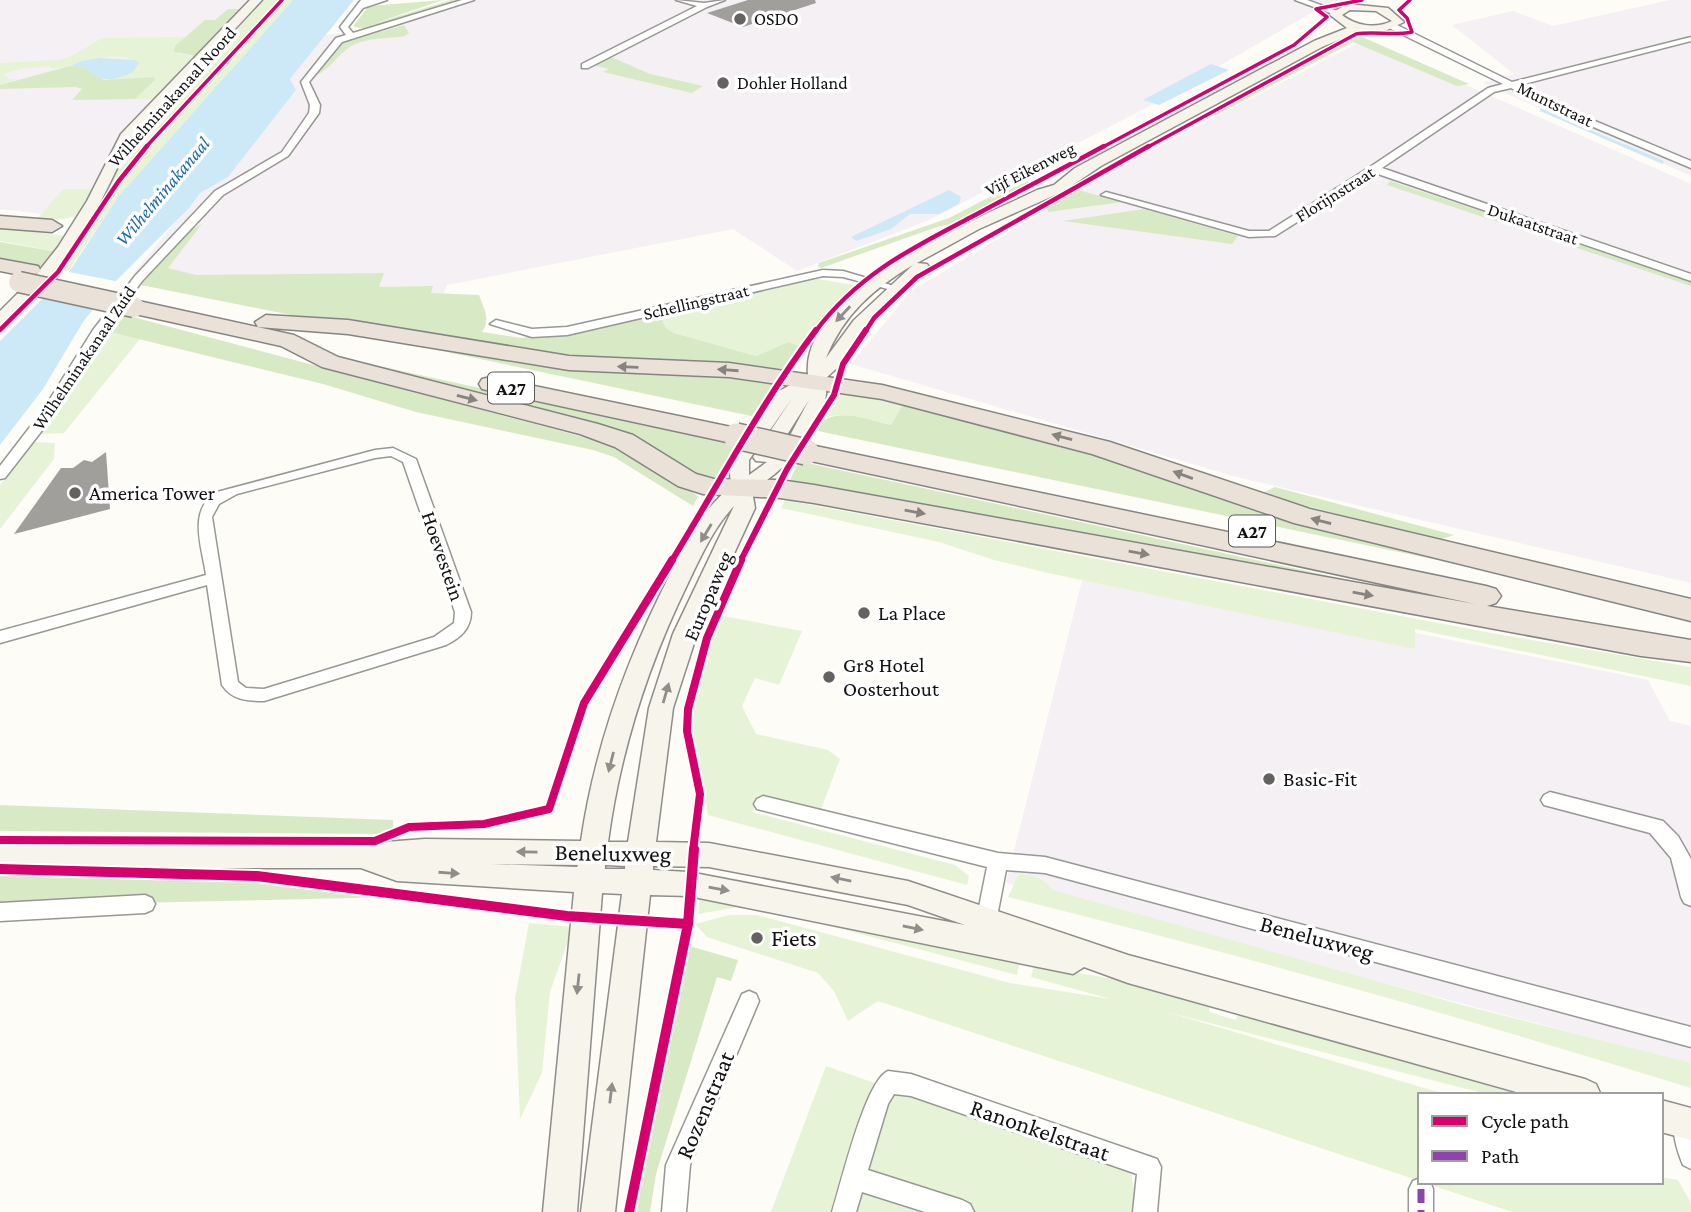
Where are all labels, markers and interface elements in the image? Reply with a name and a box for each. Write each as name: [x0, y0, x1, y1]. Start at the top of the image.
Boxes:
place label: OSDO: [754, 9, 799, 29]
marker: OSDO: [732, 11, 748, 27]
street label: Wilhelminakanaal Noord: [104, 22, 241, 171]
place label: Dohler Holland: [737, 73, 848, 93]
marker: Dohler Holland: [715, 75, 731, 91]
street label: Muntstraat: [1514, 77, 1597, 131]
water label: Wilhelminakanaal: [111, 133, 214, 250]
street label: Vijf Eikenweg: [982, 138, 1079, 201]
street label: Florijnstraat: [1292, 161, 1380, 227]
street label: Dukaatstraat: [1485, 199, 1582, 249]
street label: Schellingstraat: [641, 280, 752, 324]
street label: Wilhelminakanaal Zuid: [28, 282, 140, 434]
one-way arrow: [835, 305, 851, 323]
one-way arrow: [617, 362, 639, 373]
one-way arrow: [717, 364, 739, 375]
road number: A27: [488, 372, 534, 404]
one-way arrow: [456, 393, 478, 404]
one-way arrow: [1050, 431, 1072, 442]
one-way arrow: [1172, 469, 1193, 480]
place label: America Tower: [89, 481, 216, 505]
marker: America Tower: [67, 485, 83, 501]
one-way arrow: [904, 507, 926, 518]
street label: Hoevestein: [416, 508, 470, 604]
road number: A27: [1229, 516, 1275, 546]
one-way arrow: [1310, 516, 1331, 526]
one-way arrow: [700, 524, 712, 543]
street label: Europaweg: [678, 548, 738, 644]
one-way arrow: [1128, 548, 1150, 559]
one-way arrow: [1352, 589, 1374, 600]
place label: La Place: [878, 601, 946, 625]
marker: La Place: [856, 605, 872, 621]
place label: Gr8 Hotel Oosterhout: [843, 653, 940, 701]
marker: Gr8 Hotel Oosterhout: [821, 669, 837, 685]
one-way arrow: [661, 682, 671, 703]
one-way arrow: [605, 751, 616, 773]
place label: Basic-Fit: [1283, 767, 1358, 791]
marker: Basic-Fit: [1261, 771, 1277, 787]
street label: Beneluxweg: [554, 838, 672, 867]
one-way arrow: [516, 846, 538, 858]
one-way arrow: [438, 868, 460, 879]
one-way arrow: [830, 874, 852, 885]
one-way arrow: [708, 884, 730, 895]
street label: Beneluxweg: [1257, 909, 1377, 966]
one-way arrow: [902, 922, 924, 933]
place label: Fiets: [771, 924, 817, 951]
marker: Fiets: [749, 930, 765, 946]
one-way arrow: [573, 973, 584, 995]
street label: Rozenstraat: [670, 1046, 740, 1163]
one-way arrow: [606, 1082, 617, 1104]
street label: Ranonkelstraat: [967, 1093, 1114, 1166]
legend: [1418, 1093, 1663, 1184]
text: Cycle path: [1481, 1109, 1569, 1133]
text: Path: [1481, 1144, 1519, 1168]

